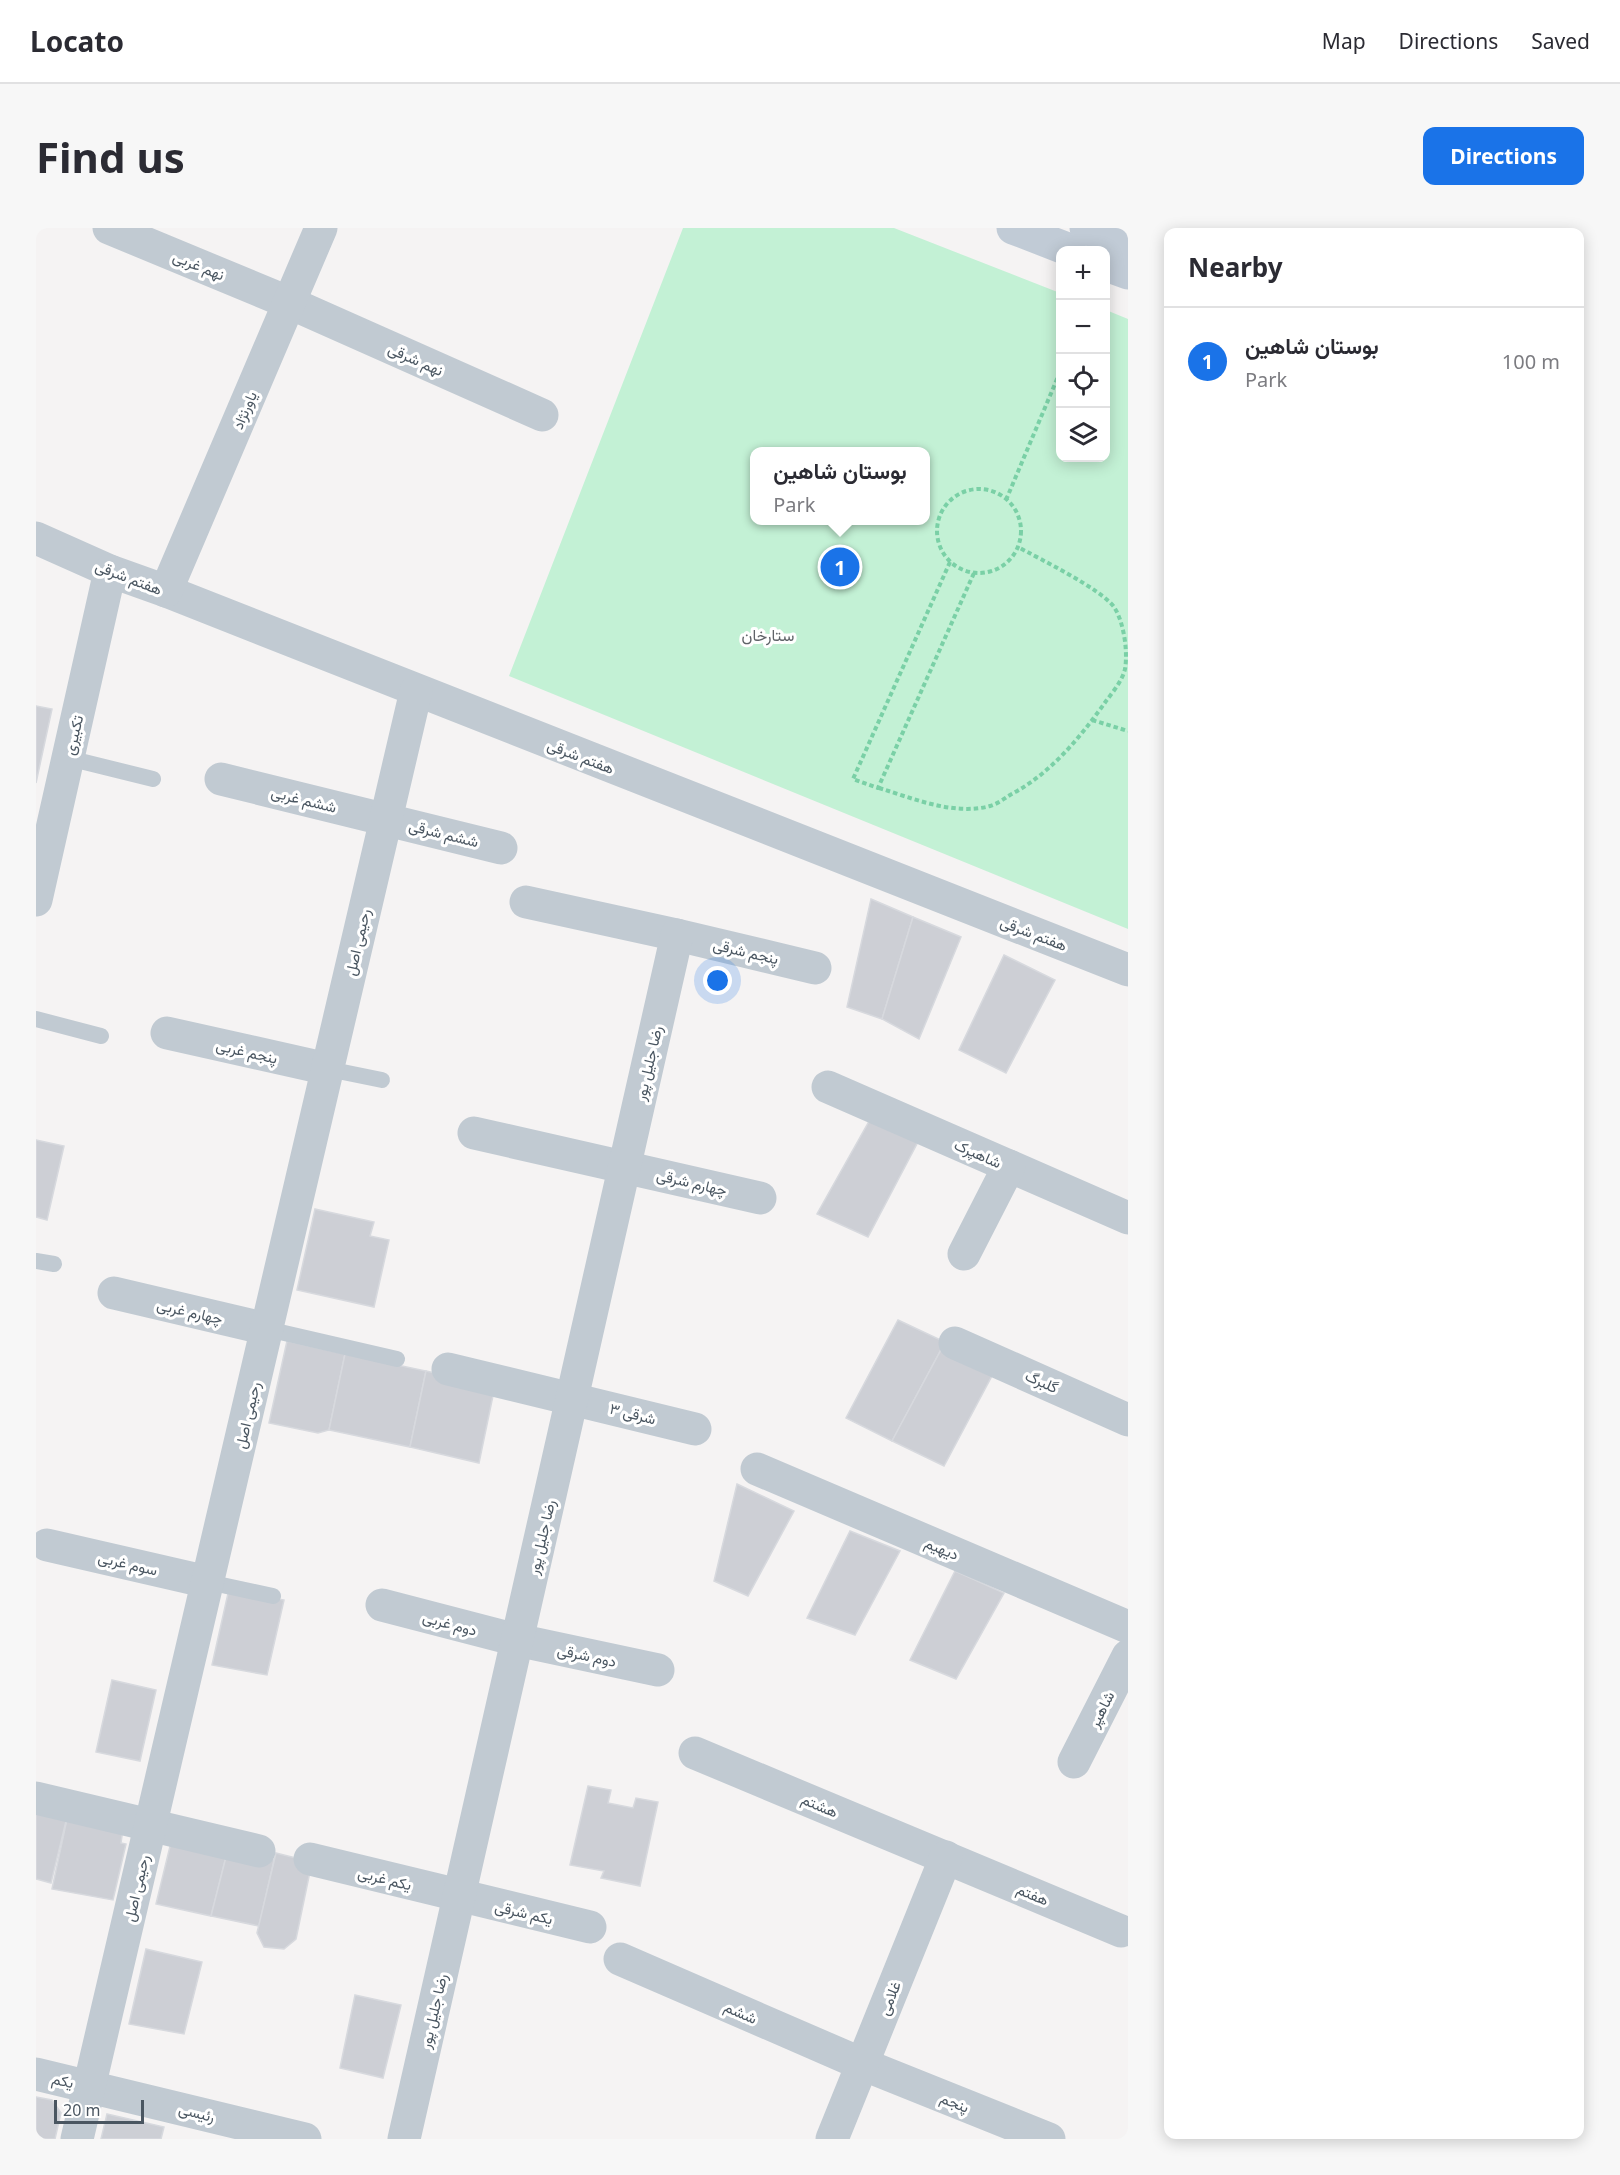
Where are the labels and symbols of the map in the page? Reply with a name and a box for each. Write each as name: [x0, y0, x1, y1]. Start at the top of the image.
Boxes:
street label: نهم غربی: [170, 246, 228, 285]
street label: نهم شرقی: [385, 338, 447, 381]
street label: یاورنژاد: [227, 388, 261, 432]
pin: 1: [820, 544, 860, 590]
street label: هفتم شرقی: [92, 555, 165, 600]
district label: ستارخان: [742, 624, 794, 646]
street label: تکبیری: [59, 713, 88, 757]
street label: هفتم شرقی: [544, 734, 617, 779]
street label: ششم غربی: [269, 781, 339, 818]
street label: ششم شرقی: [407, 815, 481, 852]
street label: رحیمی اصل: [340, 907, 375, 978]
street label: هفتم شرقی: [997, 911, 1070, 956]
street label: پنجم شرقی: [711, 934, 781, 969]
your location: [703, 966, 732, 995]
street label: رضا جلیل پور: [629, 1024, 667, 1104]
street label: پنجم غربی: [214, 1034, 280, 1069]
street label: شاهپرک: [951, 1134, 1005, 1173]
street label: چهارم شرقی: [655, 1164, 729, 1201]
street label: چهارم غربی: [155, 1294, 225, 1329]
street label: گلبرگ: [1022, 1365, 1062, 1397]
street label: رحیمی اصل: [230, 1380, 265, 1451]
street label: ۳ شرقی: [608, 1398, 658, 1429]
street label: رضا جلیل پور: [522, 1498, 560, 1578]
street label: دیهیم: [922, 1532, 962, 1565]
street label: سوم غربی: [96, 1546, 160, 1581]
street label: دوم غربی: [420, 1606, 479, 1641]
street label: دوم شرقی: [555, 1639, 618, 1672]
street label: شاهپر: [1083, 1687, 1119, 1732]
street label: هشتم: [798, 1788, 841, 1823]
street label: رحیمی اصل: [119, 1853, 154, 1924]
street label: یکم غربی: [356, 1862, 414, 1895]
street label: هفتم: [1014, 1878, 1052, 1911]
street label: یکم شرقی: [493, 1896, 555, 1929]
street label: رضا جلیل پور: [414, 1972, 452, 2052]
street label: غلامی: [873, 1978, 906, 2018]
street label: ششم: [721, 1996, 761, 2029]
street label: یکم: [50, 2068, 76, 2093]
street label: پنجم: [937, 2087, 972, 2118]
scale bar: [54, 2097, 144, 2124]
street label: رئیسی: [177, 2098, 217, 2127]

